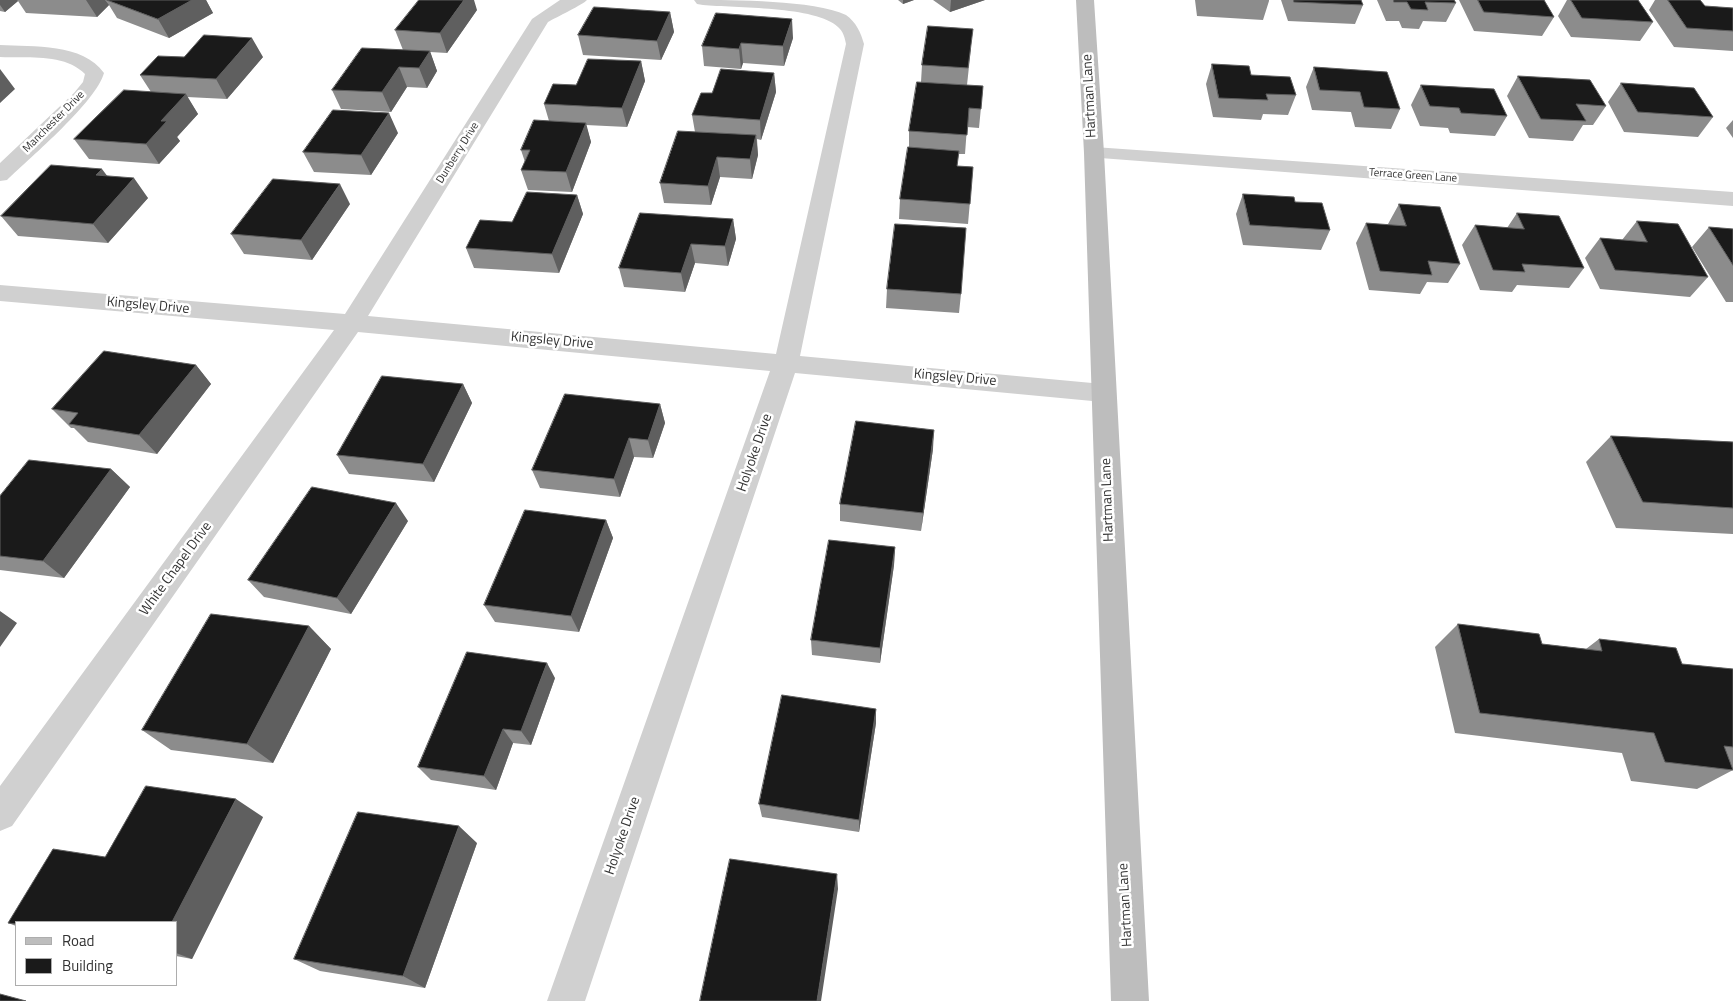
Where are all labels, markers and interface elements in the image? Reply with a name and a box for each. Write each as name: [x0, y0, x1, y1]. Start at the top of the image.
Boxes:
street label: Hartman Lane: [1079, 54, 1101, 138]
street label: Manchester Drive: [20, 88, 88, 156]
street label: Dunberry Drive: [434, 120, 482, 186]
street label: Terrace Green Lane: [1368, 166, 1458, 186]
street label: Kingsley Drive: [106, 294, 190, 318]
street label: Kingsley Drive: [510, 329, 594, 353]
street label: Kingsley Drive: [913, 366, 997, 390]
street label: Holyoke Drive: [734, 412, 776, 494]
street label: Hartman Lane: [1098, 458, 1118, 542]
street label: White Chapel Drive: [136, 519, 216, 619]
street label: Holyoke Drive: [602, 795, 644, 877]
street label: Hartman Lane: [1115, 863, 1137, 947]
legend: [15, 921, 178, 986]
text: Road: [62, 929, 94, 952]
text: Building: [62, 954, 113, 977]

